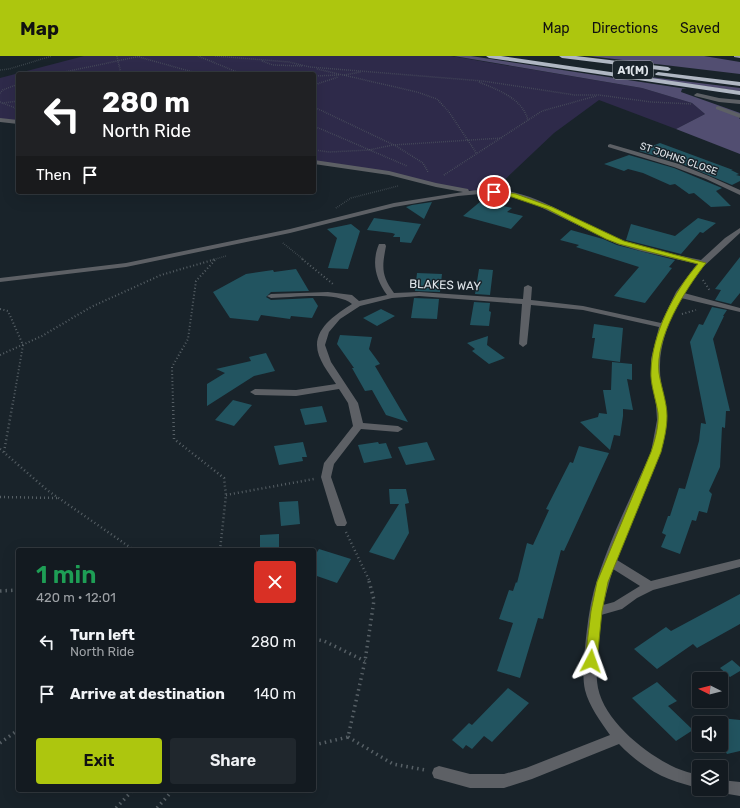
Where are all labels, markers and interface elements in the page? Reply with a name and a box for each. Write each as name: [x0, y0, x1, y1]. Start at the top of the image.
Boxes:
text: Map: [20, 17, 59, 40]
text: Map: [543, 20, 570, 37]
text: Directions: [592, 20, 658, 37]
text: Saved: [680, 20, 720, 37]
road number: A1(M): [613, 61, 653, 79]
text: 280 m: [102, 86, 190, 119]
icon: left: [36, 88, 88, 140]
text: North Ride: [102, 120, 191, 142]
street label: ST JOHNS CLOSE: [638, 140, 719, 178]
icon: arrive: [79, 164, 101, 186]
text: Then: [36, 166, 71, 184]
pin: [477, 175, 511, 209]
icon: arrive: [483, 181, 505, 203]
street label: BLAKES WAY: [409, 277, 481, 293]
text: 1 min: [36, 561, 96, 589]
button: close: [254, 561, 296, 603]
text: 420 m · 12:01: [36, 590, 116, 605]
text: Turn left: [70, 626, 135, 644]
icon: left: [36, 631, 58, 653]
text: 280 m: [251, 633, 296, 651]
position arrow: [570, 640, 612, 682]
text: North Ride: [70, 644, 134, 659]
north arrow: [692, 672, 728, 708]
map controls: [692, 672, 728, 796]
icon: arrive: [36, 683, 58, 705]
text: Arrive at destination: [70, 685, 225, 703]
text: 140 m: [254, 685, 296, 703]
button: sound: [692, 716, 728, 752]
button: Exit: [36, 738, 162, 784]
button: Share: [170, 738, 296, 784]
button: layers: [692, 760, 728, 796]

